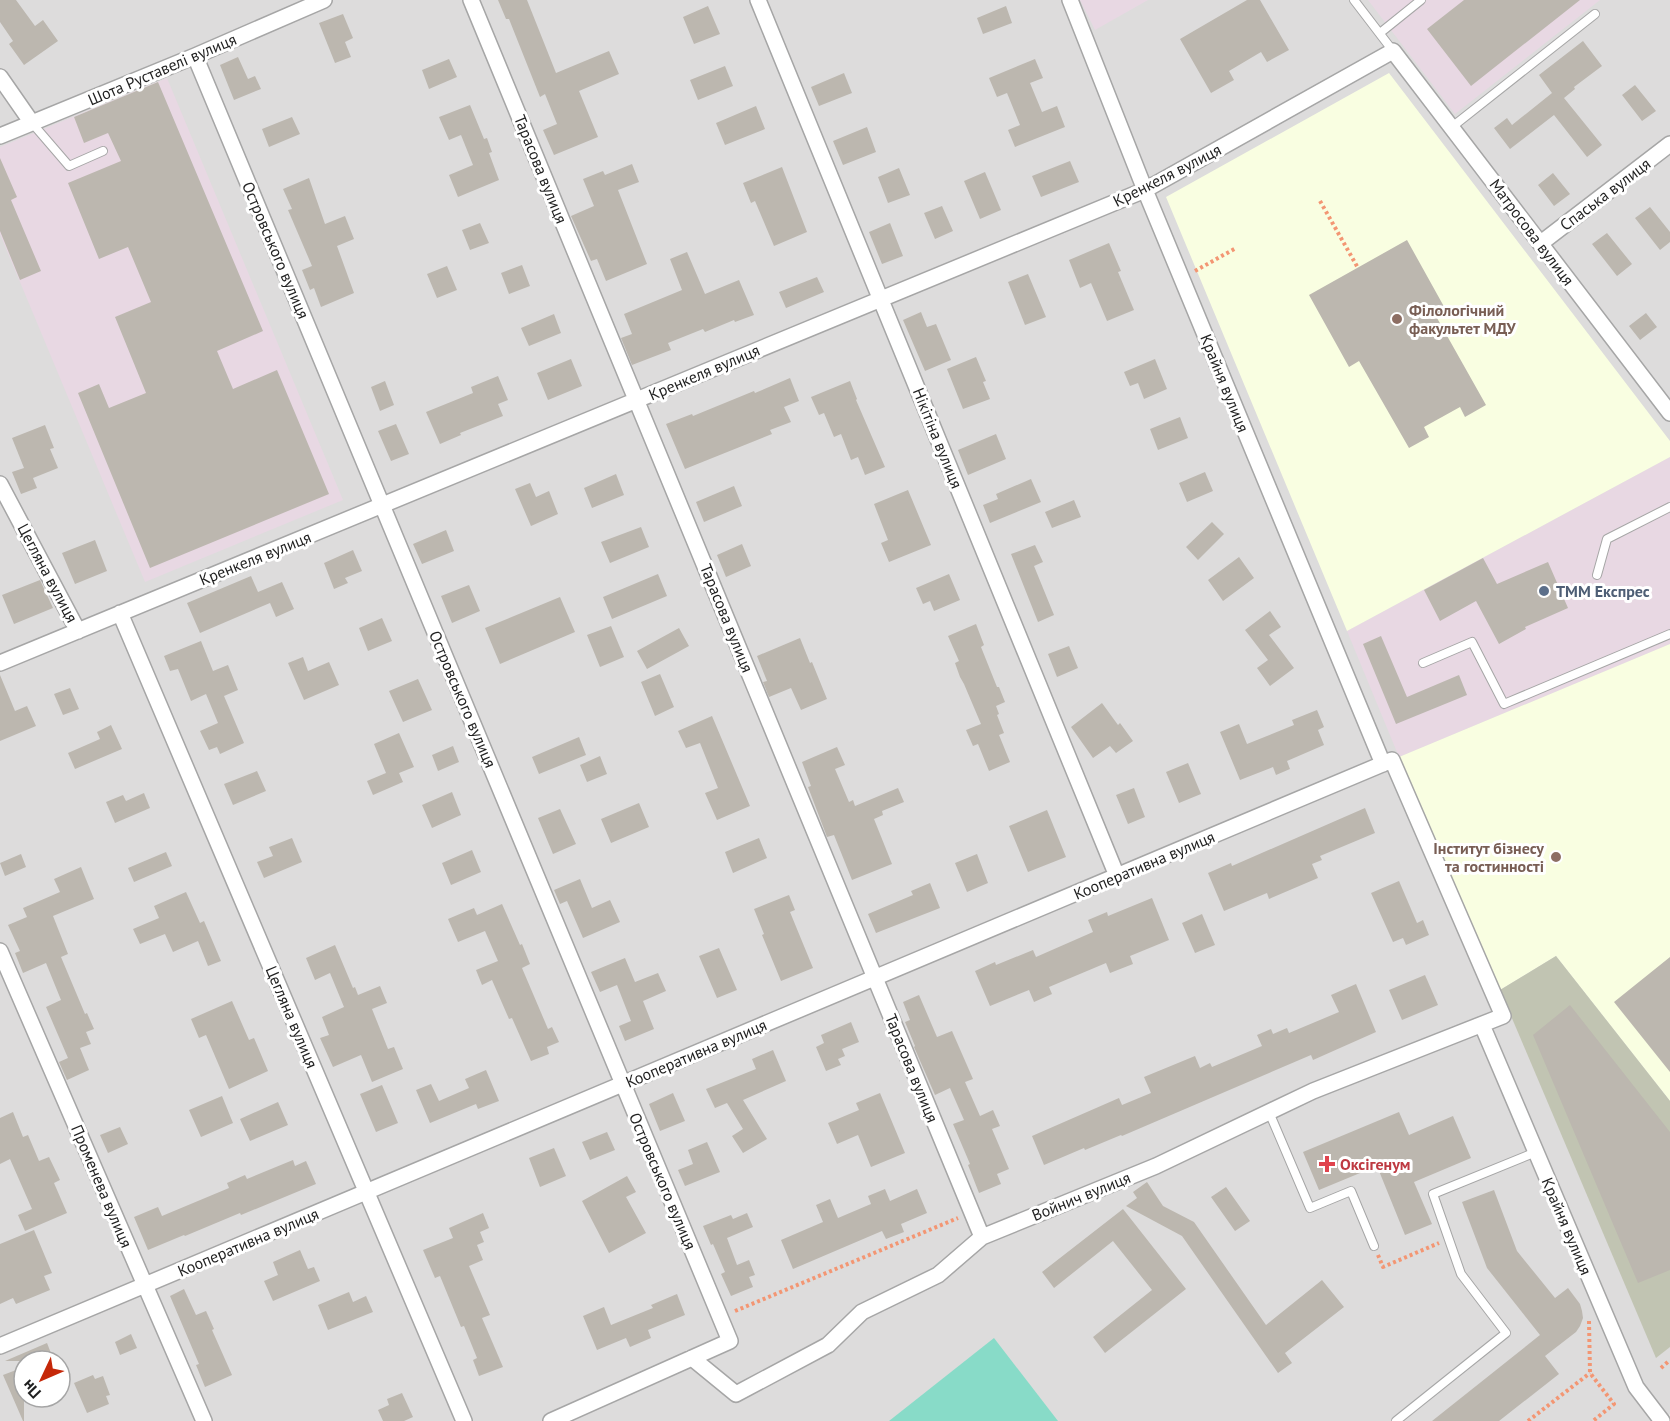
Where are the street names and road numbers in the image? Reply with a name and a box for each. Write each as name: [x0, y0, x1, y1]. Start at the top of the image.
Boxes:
street label: Шота Руставелі вулиця: [85, 29, 239, 109]
street label: Тарасова вулиця: [510, 112, 572, 226]
street label: Кренкеля вулиця: [1110, 139, 1224, 211]
street label: Спаська вулиця: [1556, 153, 1654, 235]
street label: Матросова вулиця: [1485, 175, 1579, 289]
street label: Островського вулиця: [238, 178, 314, 322]
street label: Крайня вулиця: [1196, 331, 1254, 435]
street label: Кренкеля вулиця: [645, 340, 763, 404]
street label: Нікітіна вулиця: [909, 385, 967, 491]
street label: Цегляна вулиця: [14, 520, 82, 626]
street label: Кренкеля вулиця: [196, 526, 314, 590]
street label: Тарасова вулиця: [696, 561, 758, 675]
street label: Островського вулиця: [425, 627, 501, 771]
street label: Кооперативна вулиця: [1070, 826, 1218, 904]
street label: Цегляна вулиця: [261, 963, 323, 1071]
street label: Тарасова вулиця: [881, 1011, 943, 1125]
street label: Кооперативна вулиця: [622, 1014, 770, 1092]
street label: Островського вулиця: [625, 1109, 701, 1253]
street label: Променева вулиця: [67, 1122, 137, 1250]
street label: Войнич вулиця: [1029, 1167, 1133, 1225]
street label: Крайня вулиця: [1537, 1174, 1597, 1278]
street label: Кооперативна вулиця: [174, 1203, 322, 1281]

